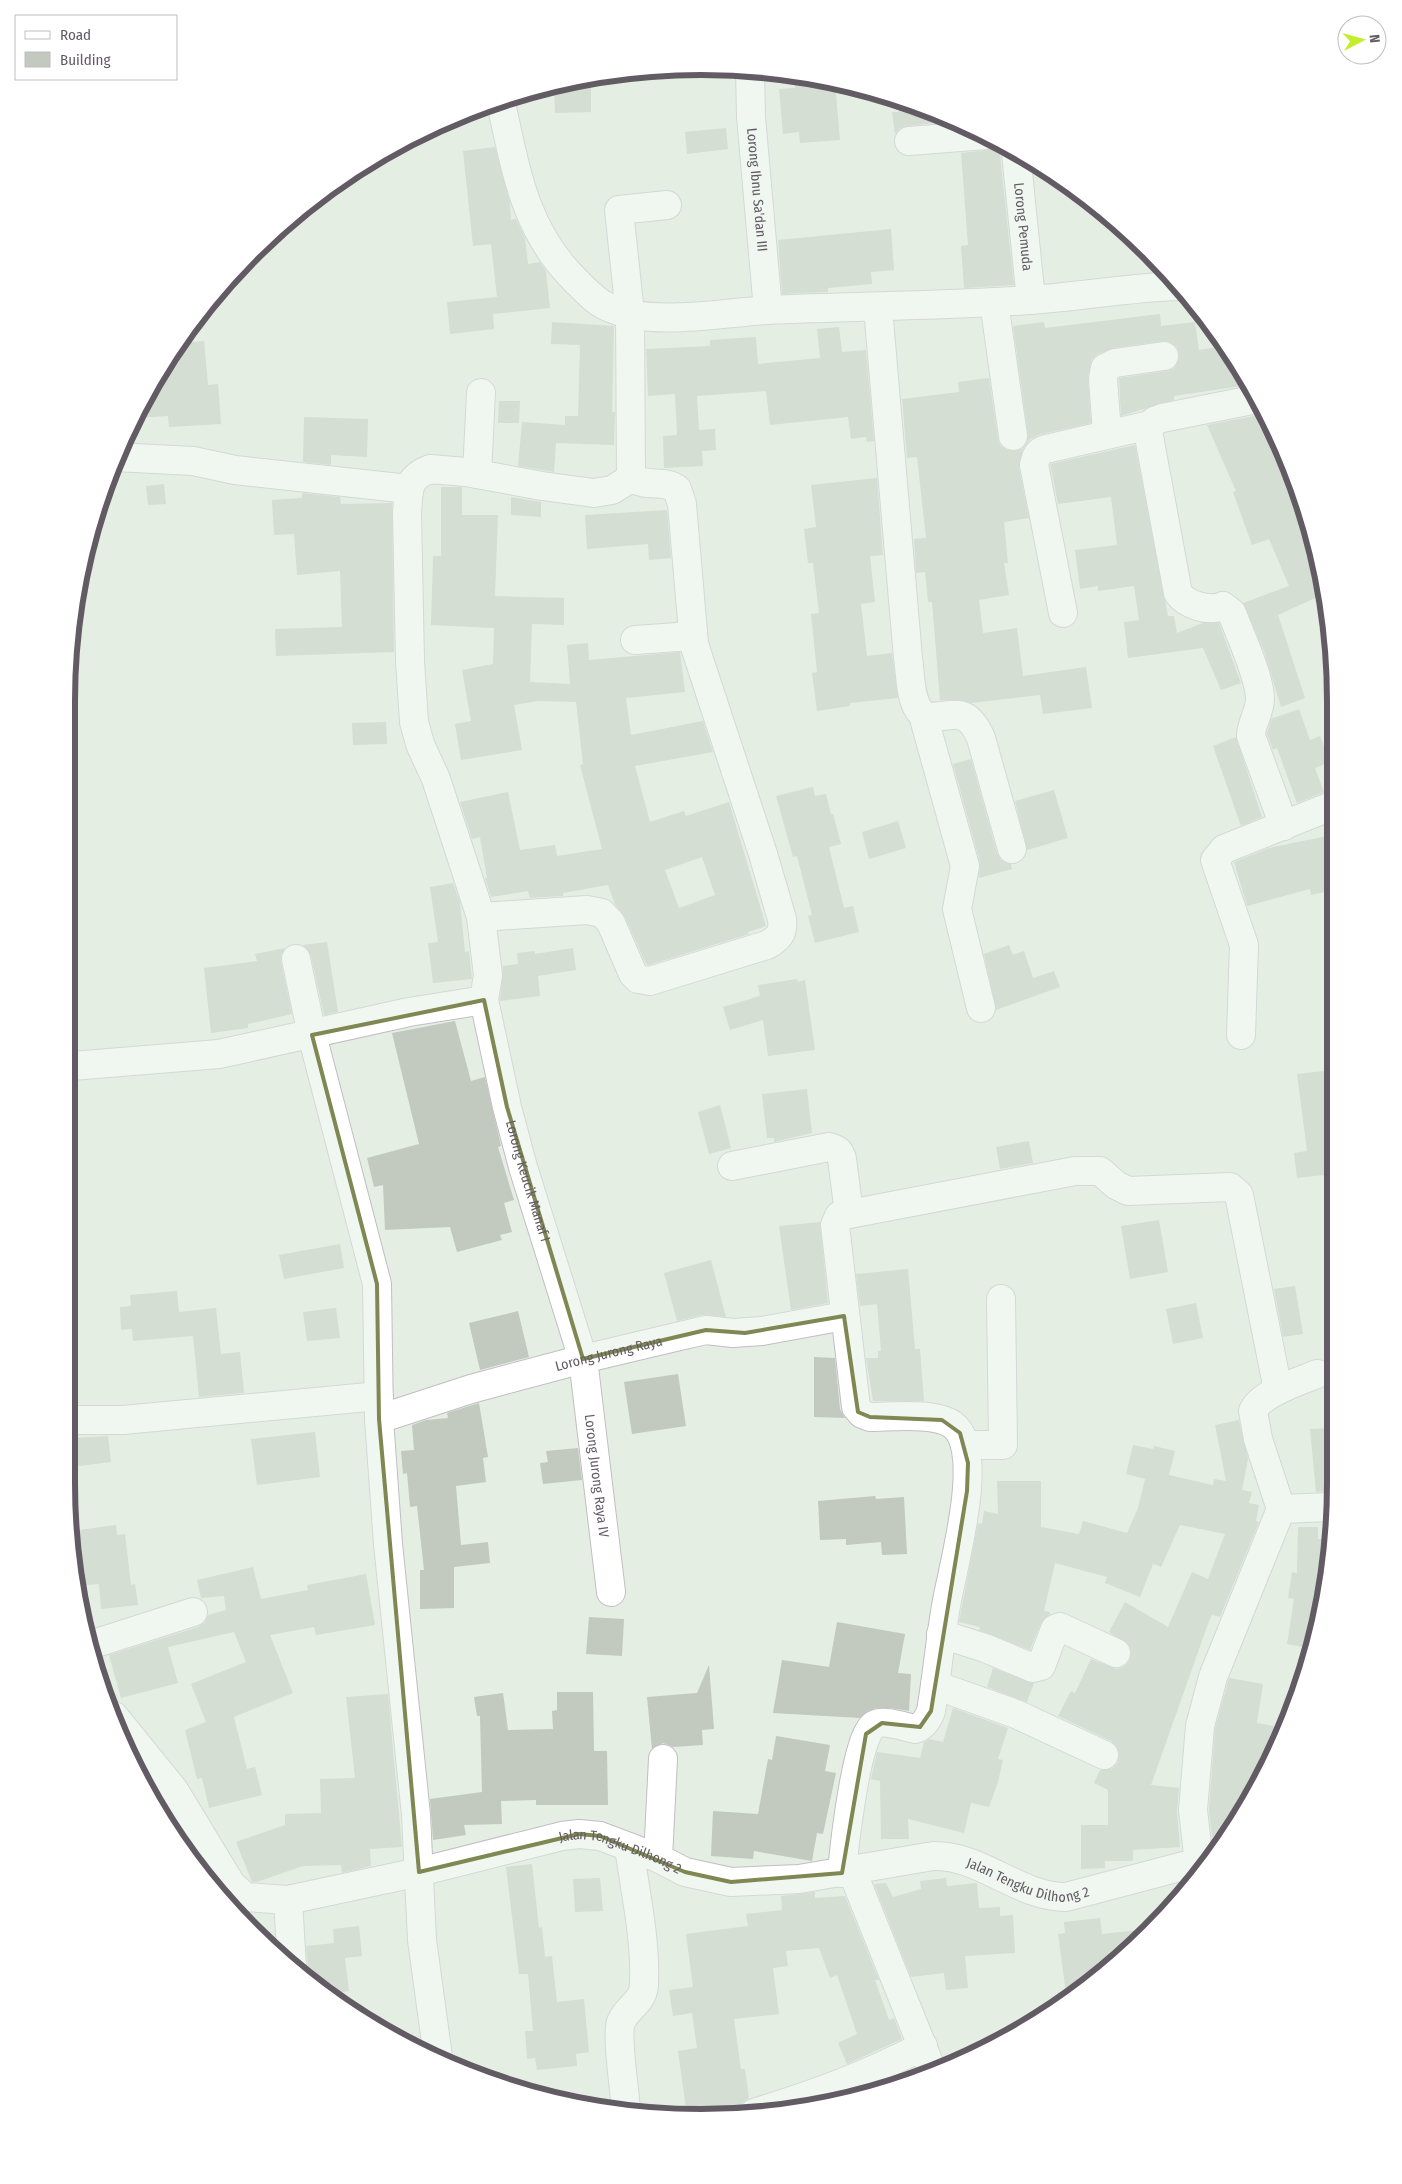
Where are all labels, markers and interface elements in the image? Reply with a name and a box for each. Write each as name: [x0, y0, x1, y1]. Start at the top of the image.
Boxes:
legend: [15, 15, 178, 80]
north arrow: [1337, 15, 1387, 65]
text: Road: [60, 26, 91, 44]
text: N: [1366, 34, 1383, 44]
text: Building: [60, 51, 111, 69]
street label: Lorong Ibnu Sa'dan III: [743, 127, 771, 252]
street label: Lorong Pemuda: [1011, 182, 1036, 272]
street label: Lorong Keucik Manaf I: [502, 1118, 554, 1244]
street label: Lorong Jurong Raya: [553, 1332, 664, 1375]
street label: Lorong Jurong Raya IV: [581, 1413, 613, 1539]
street label: Jalan Tengku Dilhong 2: [557, 1825, 685, 1877]
street label: Jalan Tengku Dilhong 2: [964, 1854, 1091, 1906]

